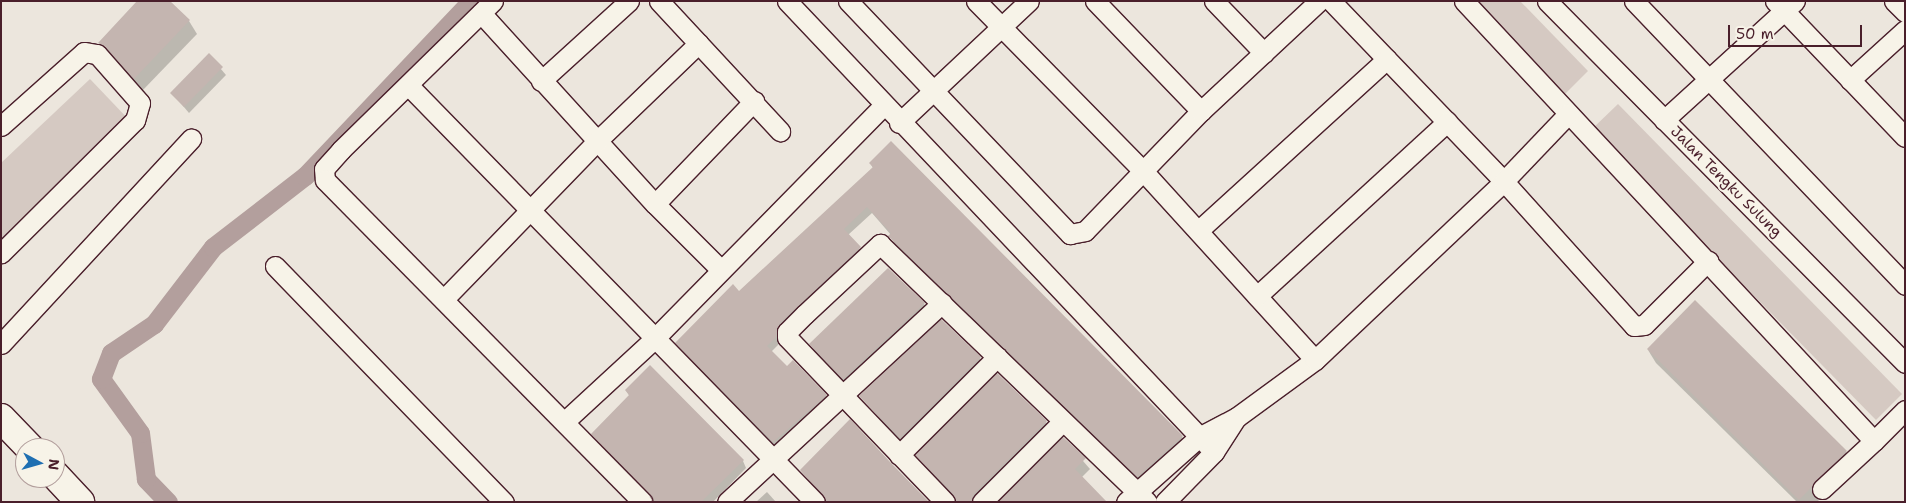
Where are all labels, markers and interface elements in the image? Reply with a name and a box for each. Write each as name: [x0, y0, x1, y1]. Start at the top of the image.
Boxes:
scale bar: [1731, 15, 1865, 47]
text: 50 m: [1736, 24, 1774, 44]
street label: Jalan Tengku Sulung: [1667, 123, 1785, 241]
north arrow: [15, 438, 65, 488]
text: N: [44, 458, 63, 471]

